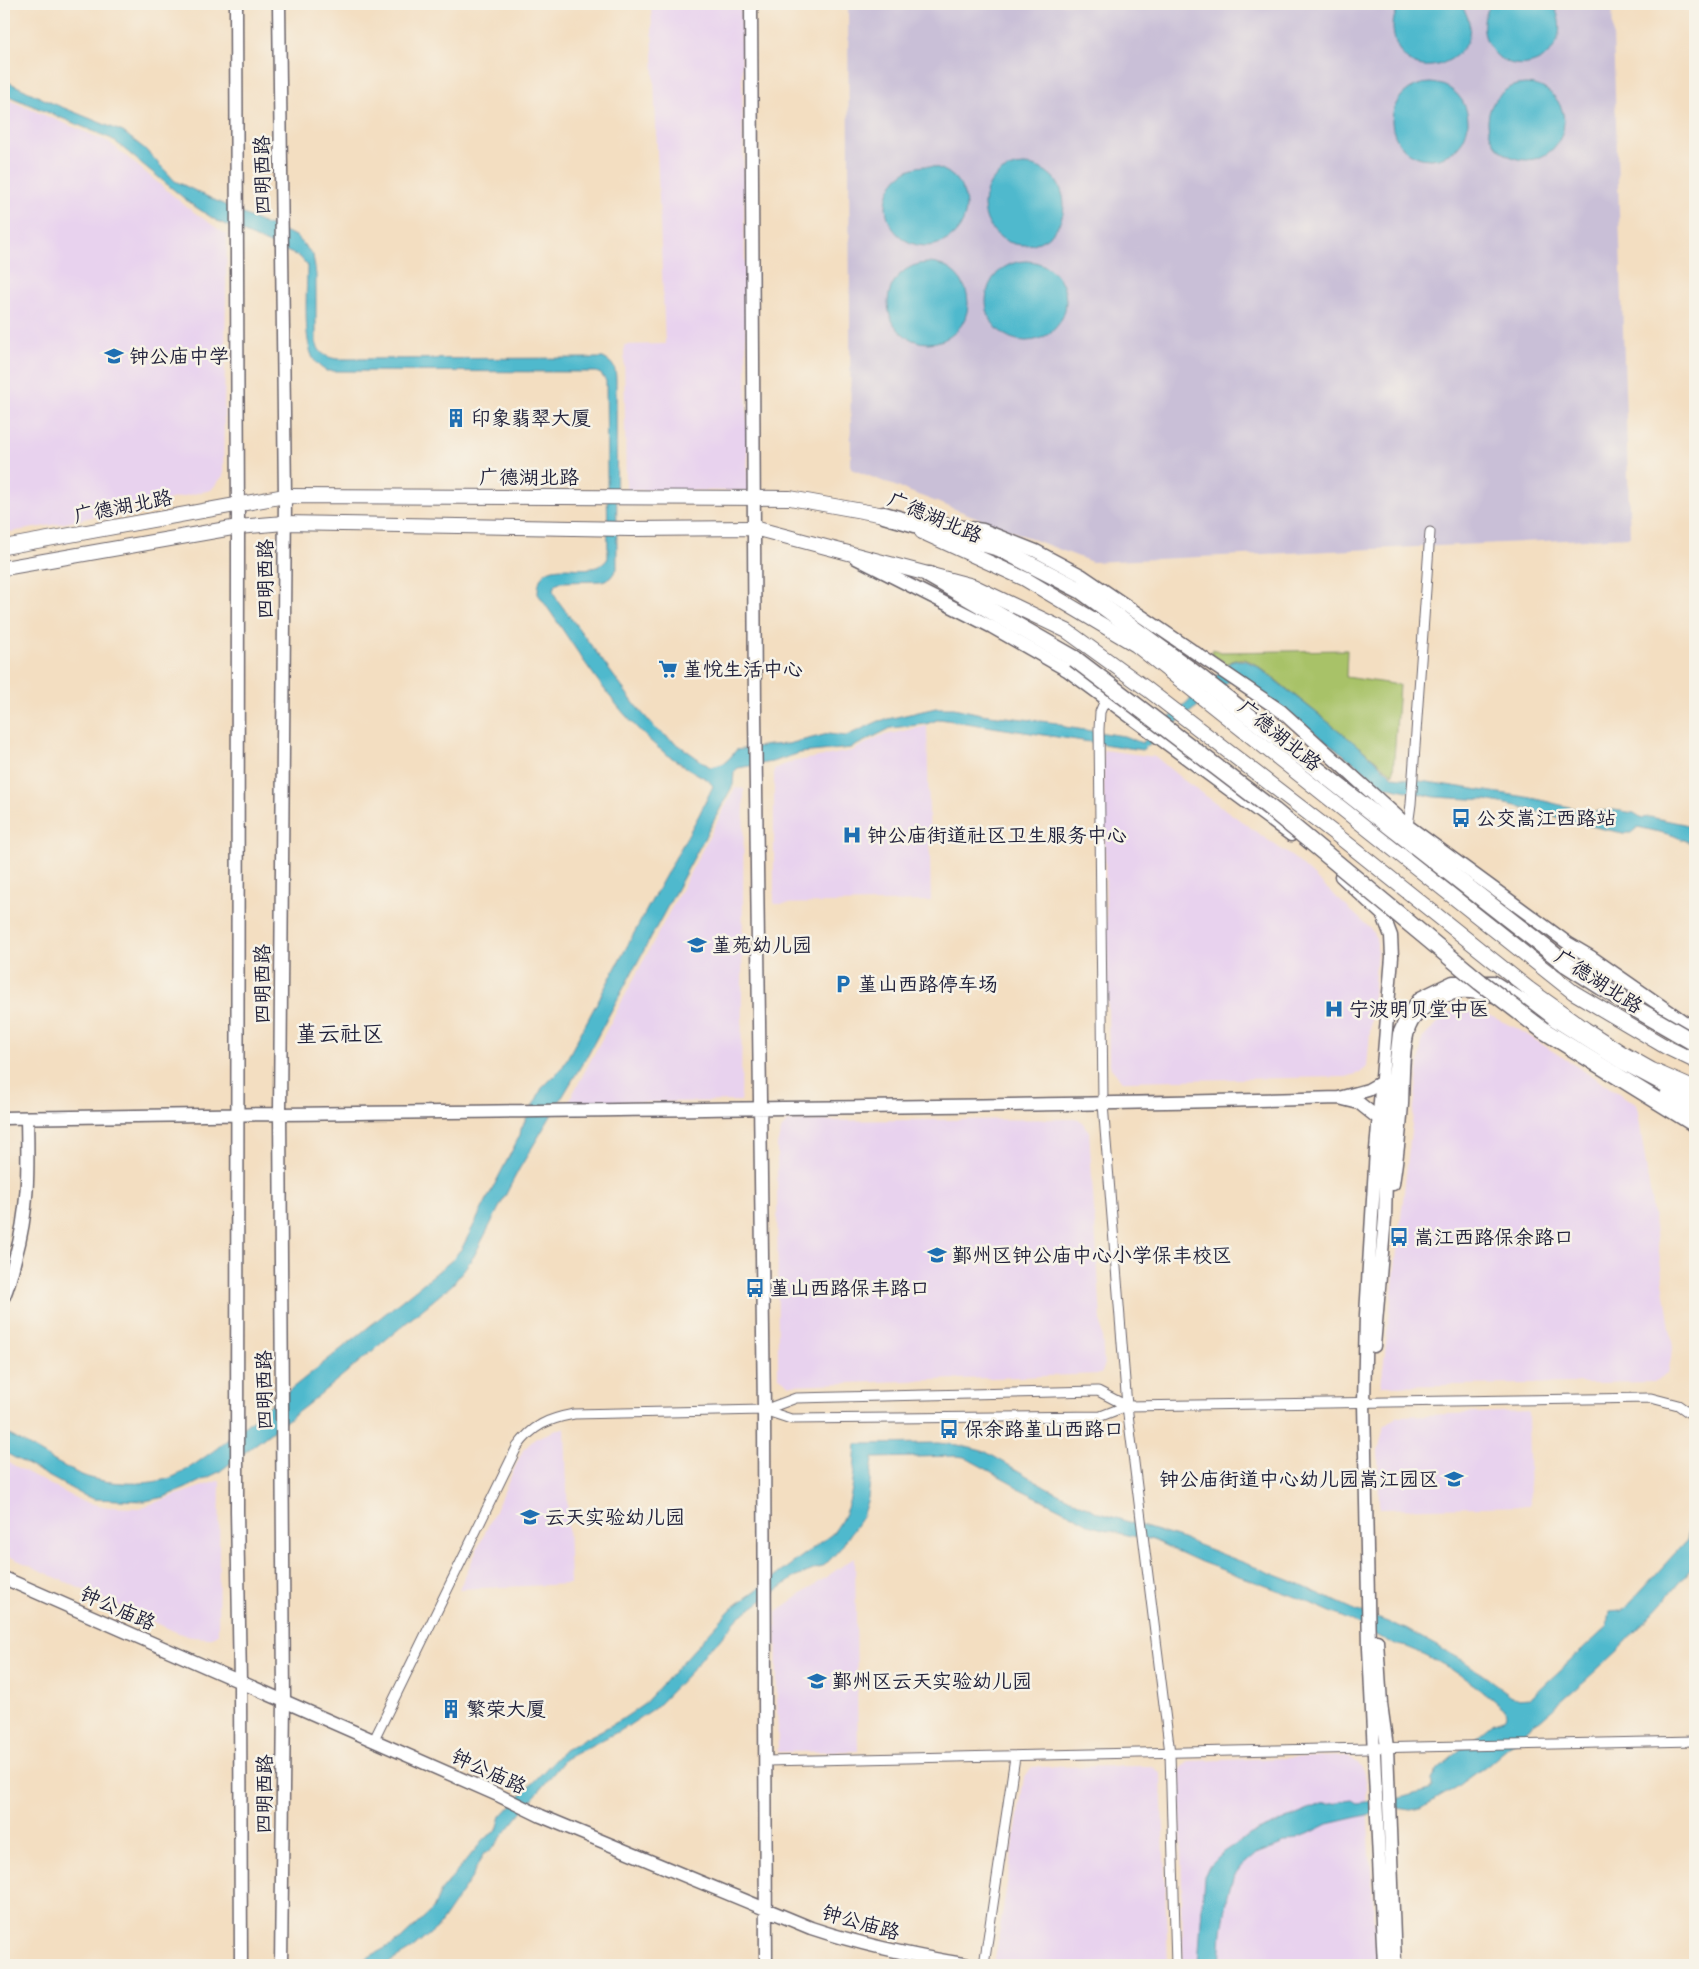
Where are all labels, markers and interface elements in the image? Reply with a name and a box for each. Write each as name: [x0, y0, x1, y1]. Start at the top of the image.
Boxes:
street label: 四明西路: [250, 134, 280, 215]
school or university icon: 钟公庙中学: [103, 345, 125, 367]
place label: 钟公庙中学: [129, 345, 229, 373]
building icon: 印象翡翠大厦: [445, 407, 467, 429]
place label: 印象翡翠大厦: [471, 407, 591, 435]
street label: 广德湖北路: [479, 466, 580, 494]
street label: 广德湖北路: [72, 485, 176, 532]
street label: 广德湖北路: [882, 487, 986, 553]
street label: 四明西路: [254, 538, 282, 619]
supermarket icon: 堇悦生活中心: [657, 658, 679, 680]
place label: 堇悦生活中心: [683, 658, 803, 686]
street label: 广德湖北路: [1230, 695, 1327, 780]
bus stop icon: 公交嵩江西路站: [1450, 807, 1472, 829]
place label: 公交嵩江西路站: [1476, 807, 1616, 835]
hospital icon: 钟公庙街道社区卫生服务中心: [841, 824, 863, 846]
place label: 钟公庙街道社区卫生服务中心: [867, 824, 1127, 852]
school or university icon: 堇苑幼儿园: [686, 934, 708, 956]
place label: 堇苑幼儿园: [712, 934, 812, 962]
street label: 四明西路: [251, 943, 279, 1024]
street label: 广德湖北路: [1548, 945, 1648, 1023]
parking icon: 堇山西路停车场: [832, 973, 854, 995]
place label: 堇山西路停车场: [858, 973, 998, 1001]
hospital icon: 宁波明贝堂中医: [1323, 998, 1345, 1020]
place label: 宁波明贝堂中医: [1349, 998, 1489, 1026]
district label: 堇云社区: [296, 1021, 384, 1052]
bus stop icon: 嵩江西路保余路口: [1388, 1226, 1410, 1248]
place label: 嵩江西路保余路口: [1414, 1226, 1574, 1254]
school or university icon: 鄞州区钟公庙中心小学保丰校区: [926, 1244, 948, 1266]
place label: 鄞州区钟公庙中心小学保丰校区: [952, 1244, 1232, 1272]
bus stop icon: 堇山西路保丰路口: [744, 1277, 766, 1299]
place label: 堇山西路保丰路口: [770, 1277, 930, 1305]
street label: 四明西路: [252, 1349, 282, 1430]
bus stop icon: 保余路堇山西路口: [938, 1418, 960, 1440]
place label: 保余路堇山西路口: [964, 1418, 1124, 1446]
place label: 钟公庙街道中心幼儿园嵩江园区: [1159, 1468, 1439, 1496]
school or university icon: 钟公庙街道中心幼儿园嵩江园区: [1443, 1468, 1465, 1490]
school or university icon: 云天实验幼儿园: [519, 1506, 541, 1528]
place label: 云天实验幼儿园: [545, 1506, 685, 1534]
street label: 钟公庙路: [75, 1582, 160, 1640]
school or university icon: 鄞州区云天实验幼儿园: [806, 1670, 828, 1692]
place label: 鄞州区云天实验幼儿园: [832, 1670, 1032, 1698]
building icon: 繁荣大厦: [440, 1698, 462, 1720]
place label: 繁荣大厦: [466, 1698, 546, 1726]
street label: 钟公庙路: [446, 1744, 531, 1804]
street label: 四明西路: [252, 1753, 282, 1834]
street label: 钟公庙路: [818, 1900, 903, 1950]

